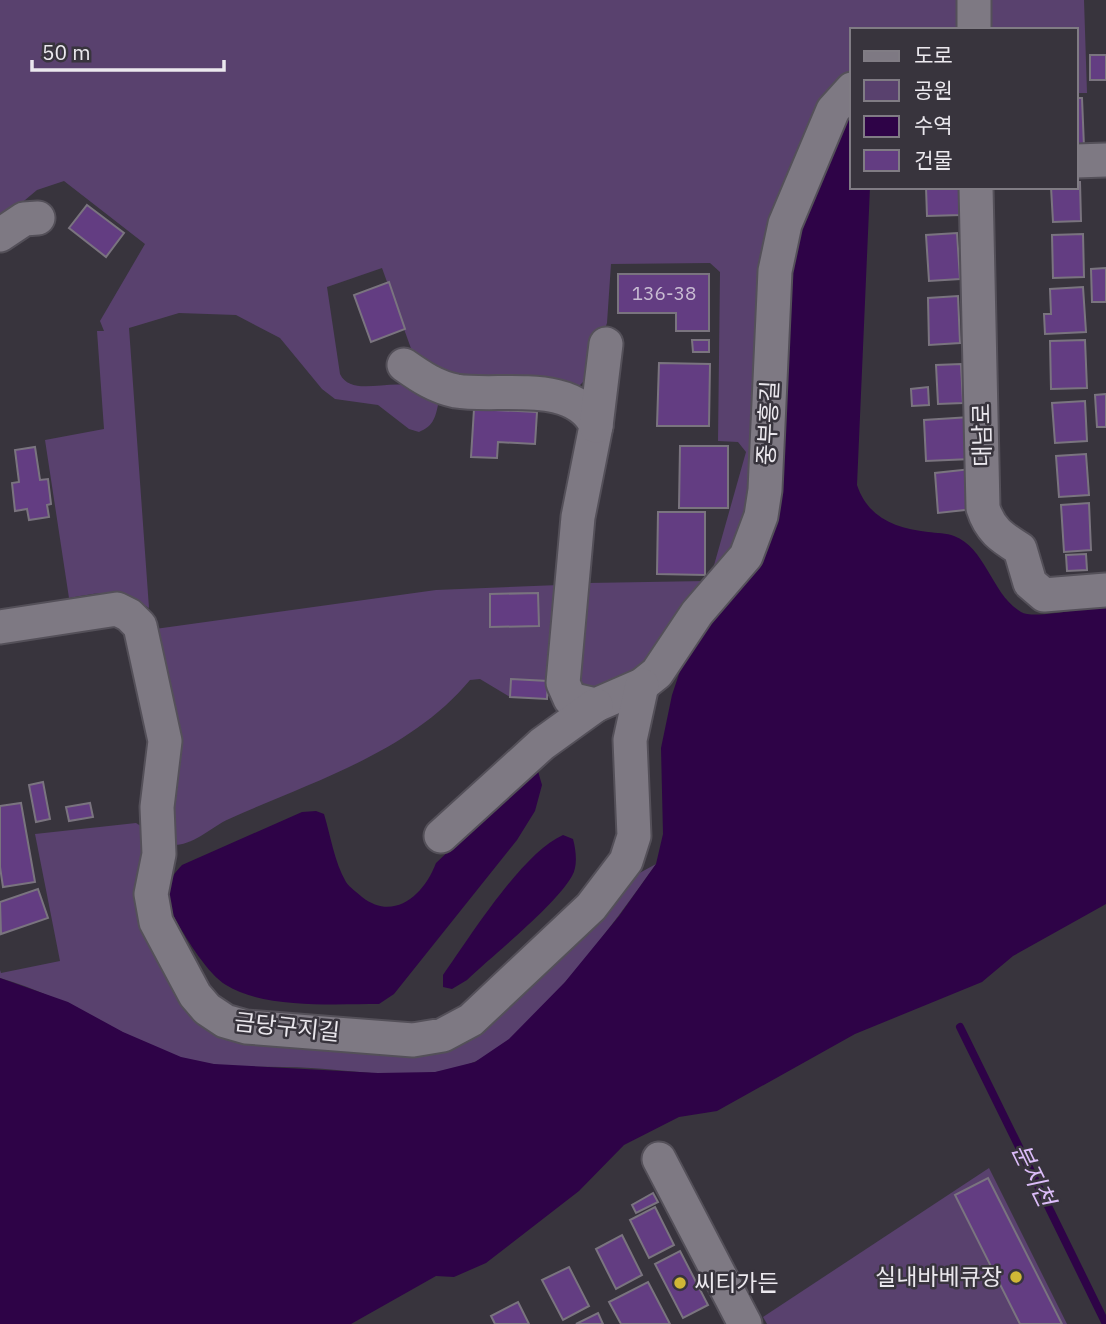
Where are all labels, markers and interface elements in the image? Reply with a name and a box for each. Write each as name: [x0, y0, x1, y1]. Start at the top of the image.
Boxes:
scale bar: [32, 28, 224, 72]
legend: [850, 28, 1078, 189]
text: 50 m: [42, 38, 91, 66]
text: 도로: [914, 41, 953, 69]
text: 공원: [914, 76, 953, 104]
text: 수역: [914, 111, 953, 139]
text: 건물: [914, 146, 953, 174]
house number: 136-38: [632, 281, 696, 305]
street label: 중부흥길: [750, 380, 784, 466]
street label: 대남로: [965, 403, 997, 467]
street label: 금당구지길: [233, 1006, 341, 1046]
water label: 분지천: [1005, 1138, 1064, 1214]
place label: 실내바베큐장: [875, 1261, 1002, 1291]
place label: 씨티가든: [694, 1267, 779, 1297]
marker: 실내바베큐장: [1008, 1269, 1024, 1285]
marker: 씨티가든: [672, 1275, 688, 1291]

